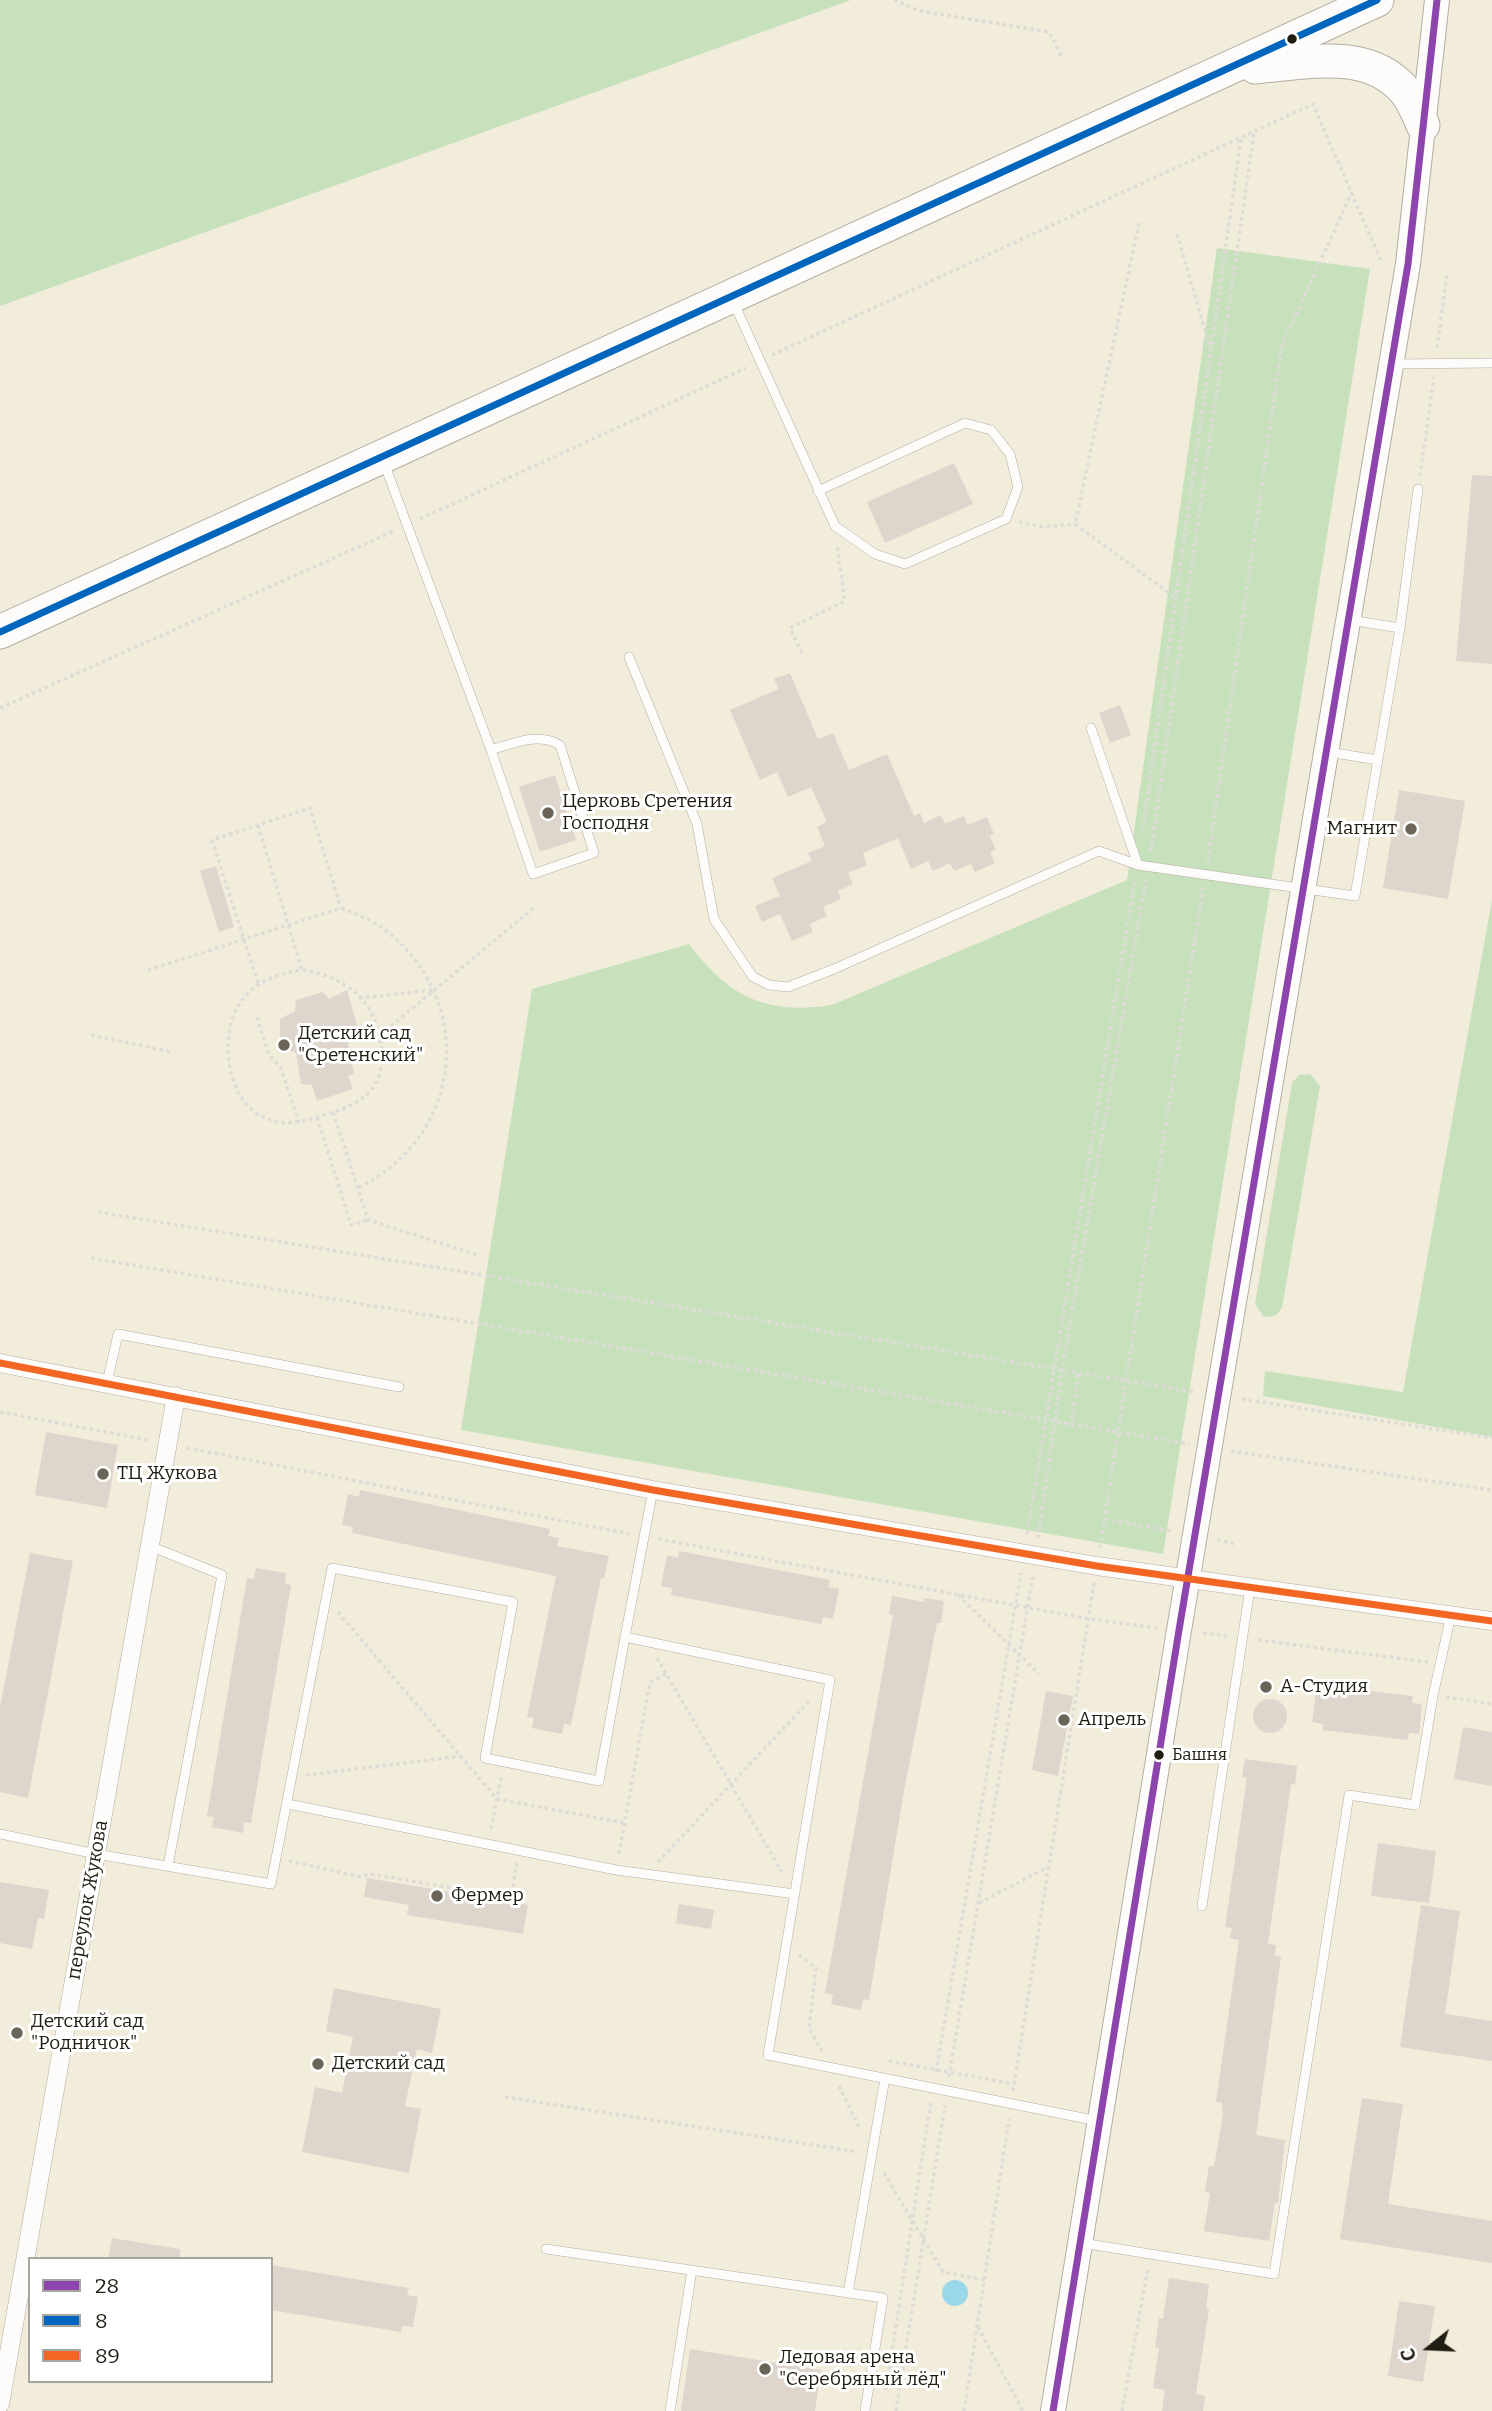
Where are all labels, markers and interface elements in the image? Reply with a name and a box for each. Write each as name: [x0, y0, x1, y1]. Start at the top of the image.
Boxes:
unlabelled marker: [1285, 32, 1299, 46]
place label: Церковь Сретения Господня: [562, 791, 732, 835]
marker: Церковь Сретения Господня: [540, 805, 556, 821]
place label: Магнит: [1326, 818, 1397, 840]
marker: Магнит: [1403, 821, 1419, 837]
place label: Детский сад "Сретенский": [298, 1023, 423, 1067]
marker: Детский сад "Сретенский": [276, 1037, 292, 1053]
place label: ТЦ Жукова: [117, 1463, 217, 1485]
marker: ТЦ Жукова: [95, 1466, 111, 1482]
place label: А-Студия: [1280, 1676, 1368, 1698]
marker: А-Студия: [1258, 1679, 1274, 1695]
place label: Апрель: [1078, 1709, 1146, 1731]
marker: Апрель: [1056, 1712, 1072, 1728]
place label: Башня: [1172, 1745, 1227, 1765]
marker: Башня: [1152, 1748, 1166, 1762]
street label: переулок Жукова: [63, 1818, 113, 1982]
place label: Фермер: [451, 1885, 524, 1907]
marker: Фермер: [429, 1888, 445, 1904]
place label: Детский сад "Родничок": [31, 2011, 144, 2055]
marker: Детский сад "Родничок": [9, 2025, 25, 2041]
place label: Детский сад: [332, 2053, 445, 2075]
marker: Детский сад: [310, 2056, 326, 2072]
legend: [28, 2257, 273, 2383]
text: 28: [95, 2273, 119, 2299]
text: 8: [95, 2308, 108, 2334]
north arrow: [1394, 2313, 1464, 2383]
text: 89: [95, 2343, 120, 2369]
text: С: [1396, 2345, 1421, 2364]
place label: Ледовая арена "Серебряный лёд": [779, 2347, 947, 2391]
marker: Ледовая арена "Серебряный лёд": [757, 2361, 773, 2377]

